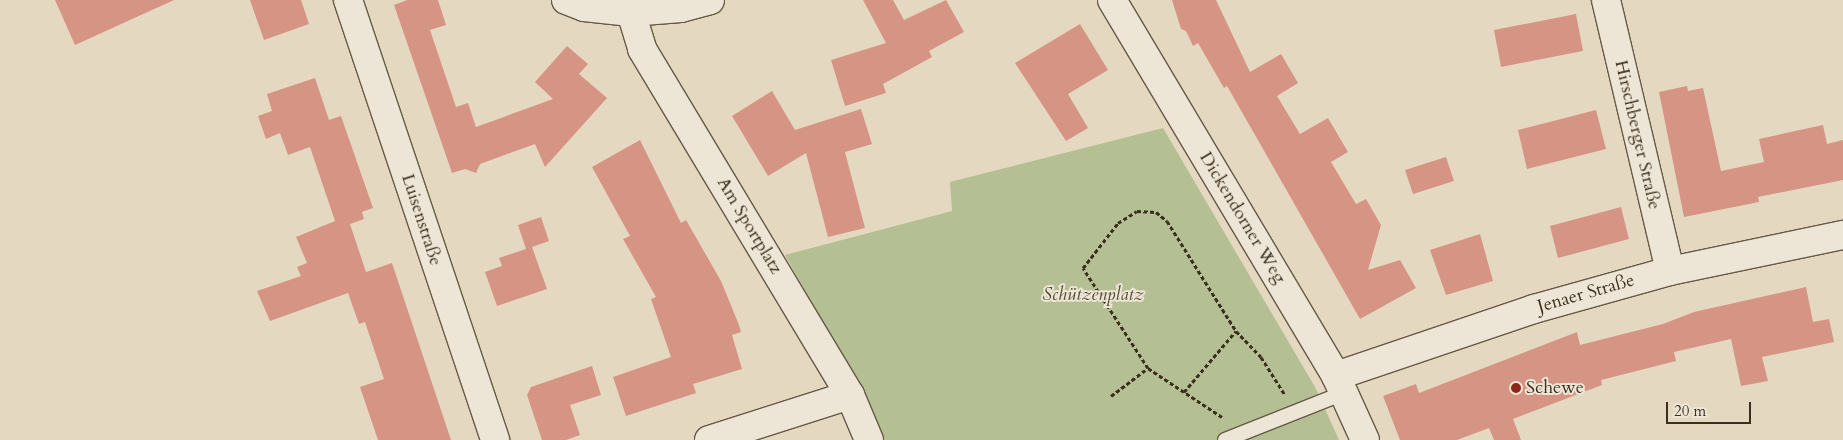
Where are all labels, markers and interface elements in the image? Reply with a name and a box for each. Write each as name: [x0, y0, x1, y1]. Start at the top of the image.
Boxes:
street label: Hirschberger Straße: [1609, 58, 1665, 212]
street label: Dickendorner Weg: [1194, 148, 1290, 288]
street label: Luisenstraße: [396, 171, 446, 269]
street label: Am Sportplatz: [712, 174, 786, 278]
street label: Jenaer Straße: [1535, 270, 1637, 318]
park label: Schützenplatz: [1042, 284, 1144, 306]
place label: Schewe: [1526, 377, 1584, 399]
marker: Schewe: [1510, 382, 1522, 394]
scale bar: [1668, 392, 1753, 424]
text: 20 m: [1674, 401, 1706, 421]

